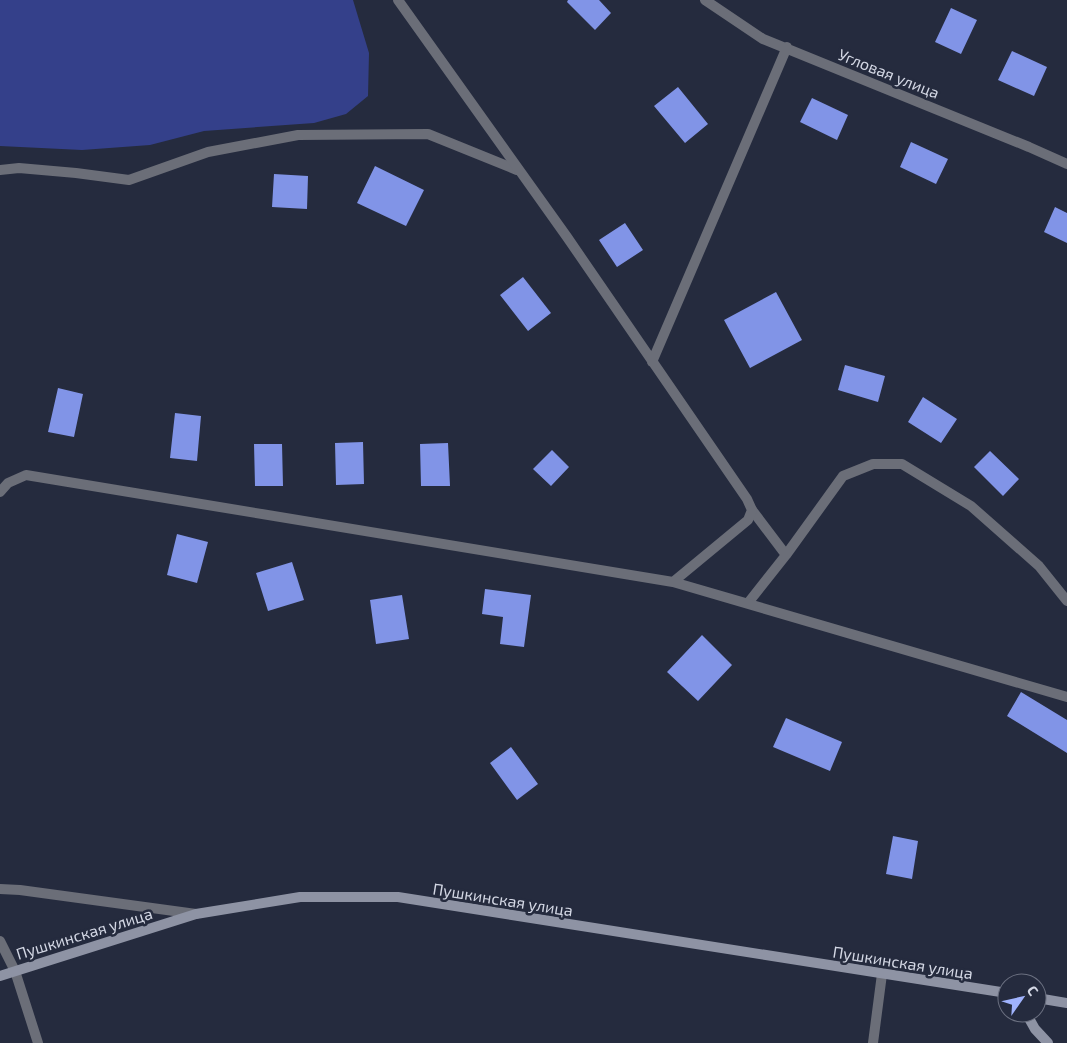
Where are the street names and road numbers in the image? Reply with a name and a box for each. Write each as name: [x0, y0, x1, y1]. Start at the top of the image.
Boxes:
street label: Угловая улица: [835, 44, 942, 103]
street label: Пушкинская улица: [431, 879, 574, 920]
street label: Пушкинская улица: [14, 903, 155, 964]
street label: Пушкинская улица: [831, 942, 974, 983]

